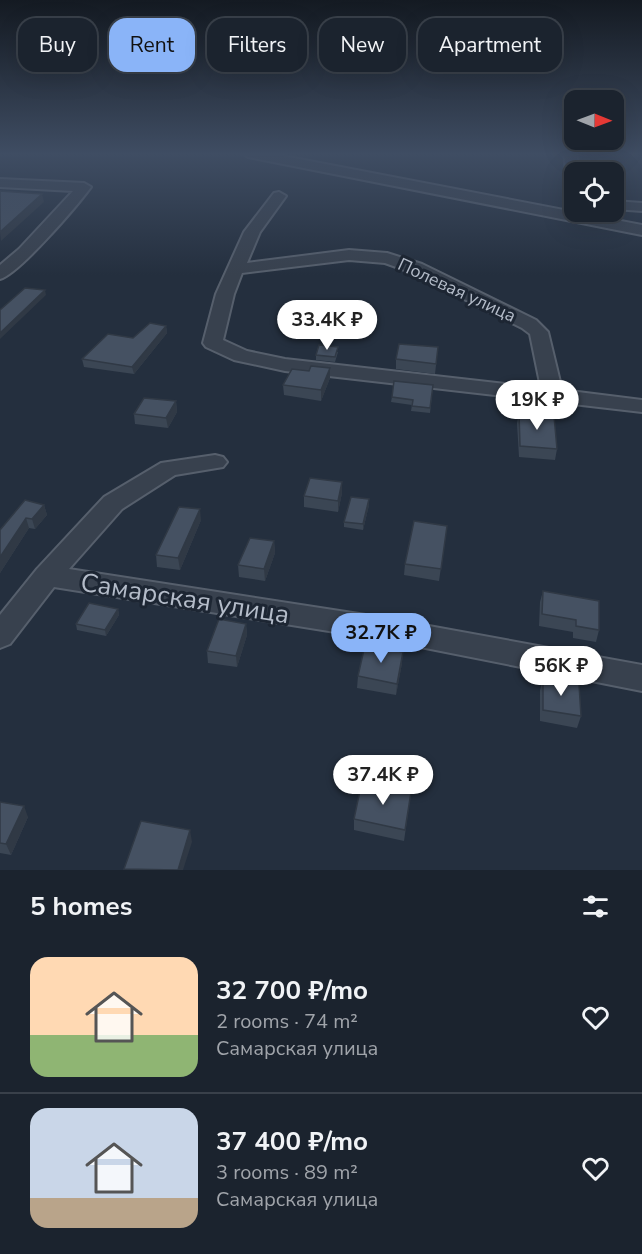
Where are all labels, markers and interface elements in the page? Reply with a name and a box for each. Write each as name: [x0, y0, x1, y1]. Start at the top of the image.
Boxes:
chip: Buy: [18, 18, 97, 72]
chip: Rent: [109, 18, 195, 72]
chip: Filters: [207, 18, 307, 72]
chip: New: [319, 18, 406, 72]
chip: Apartment: [418, 18, 562, 72]
north arrow: [564, 90, 624, 150]
map controls: [564, 90, 624, 222]
button: locate: [564, 162, 624, 222]
street label: Полевая улица: [394, 252, 520, 328]
pin: 33.4K ₽: [272, 300, 382, 351]
text: 33.4K ₽: [291, 306, 363, 333]
pin: 19K ₽: [495, 380, 579, 431]
text: 19K ₽: [510, 386, 564, 413]
street label: Самарская улица: [78, 565, 292, 632]
pin: 32.7K ₽: [326, 613, 436, 664]
text: 32.7K ₽: [345, 619, 417, 646]
pin: 56K ₽: [519, 646, 603, 697]
text: 56K ₽: [534, 652, 588, 679]
pin: 37.4K ₽: [328, 755, 438, 806]
text: 37.4K ₽: [347, 761, 419, 788]
text: 5 homes: [30, 889, 132, 924]
icon: filters: [579, 890, 612, 923]
text: 32 700 ₽/mo: [216, 973, 368, 1008]
icon: home: [78, 981, 150, 1053]
icon: heart: [579, 1001, 612, 1034]
text: 2 rooms · 74 m²: [216, 1008, 358, 1035]
text: Самарская улица: [216, 1035, 378, 1062]
text: 37 400 ₽/mo: [216, 1124, 368, 1159]
icon: home: [78, 1132, 150, 1204]
icon: heart: [579, 1152, 612, 1185]
text: 3 rooms · 89 m²: [216, 1159, 358, 1186]
text: Самарская улица: [216, 1186, 378, 1213]

